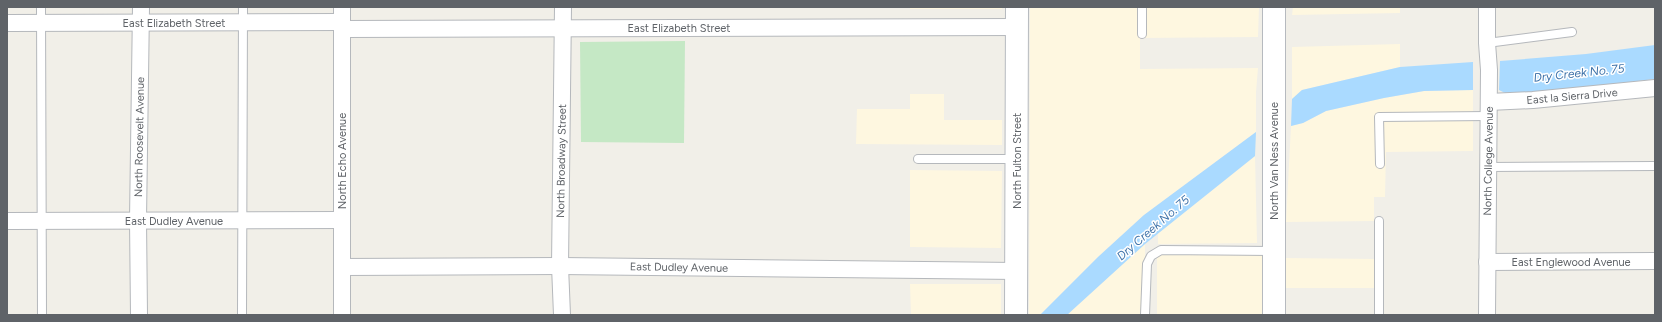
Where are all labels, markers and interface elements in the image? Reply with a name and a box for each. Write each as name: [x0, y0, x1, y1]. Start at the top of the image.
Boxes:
street label: East Elizabeth Street: [123, 17, 225, 30]
street label: East Elizabeth Street: [628, 22, 730, 35]
water label: Dry Creek No. 75: [1533, 61, 1625, 85]
street label: North Roosevelt Avenue: [132, 77, 147, 197]
street label: East la Sierra Drive: [1526, 86, 1618, 107]
street label: North Van Ness Avenue: [1268, 102, 1281, 220]
street label: North Broadway Street: [554, 104, 569, 218]
street label: North College Avenue: [1481, 106, 1496, 216]
street label: North Echo Avenue: [336, 113, 349, 209]
street label: North Fulton Street: [1011, 113, 1024, 209]
water label: Dry Creek No. 75: [1114, 193, 1192, 263]
street label: East Dudley Avenue: [125, 215, 223, 228]
street label: East Englewood Avenue: [1511, 256, 1631, 269]
street label: East Dudley Avenue: [630, 260, 728, 275]

